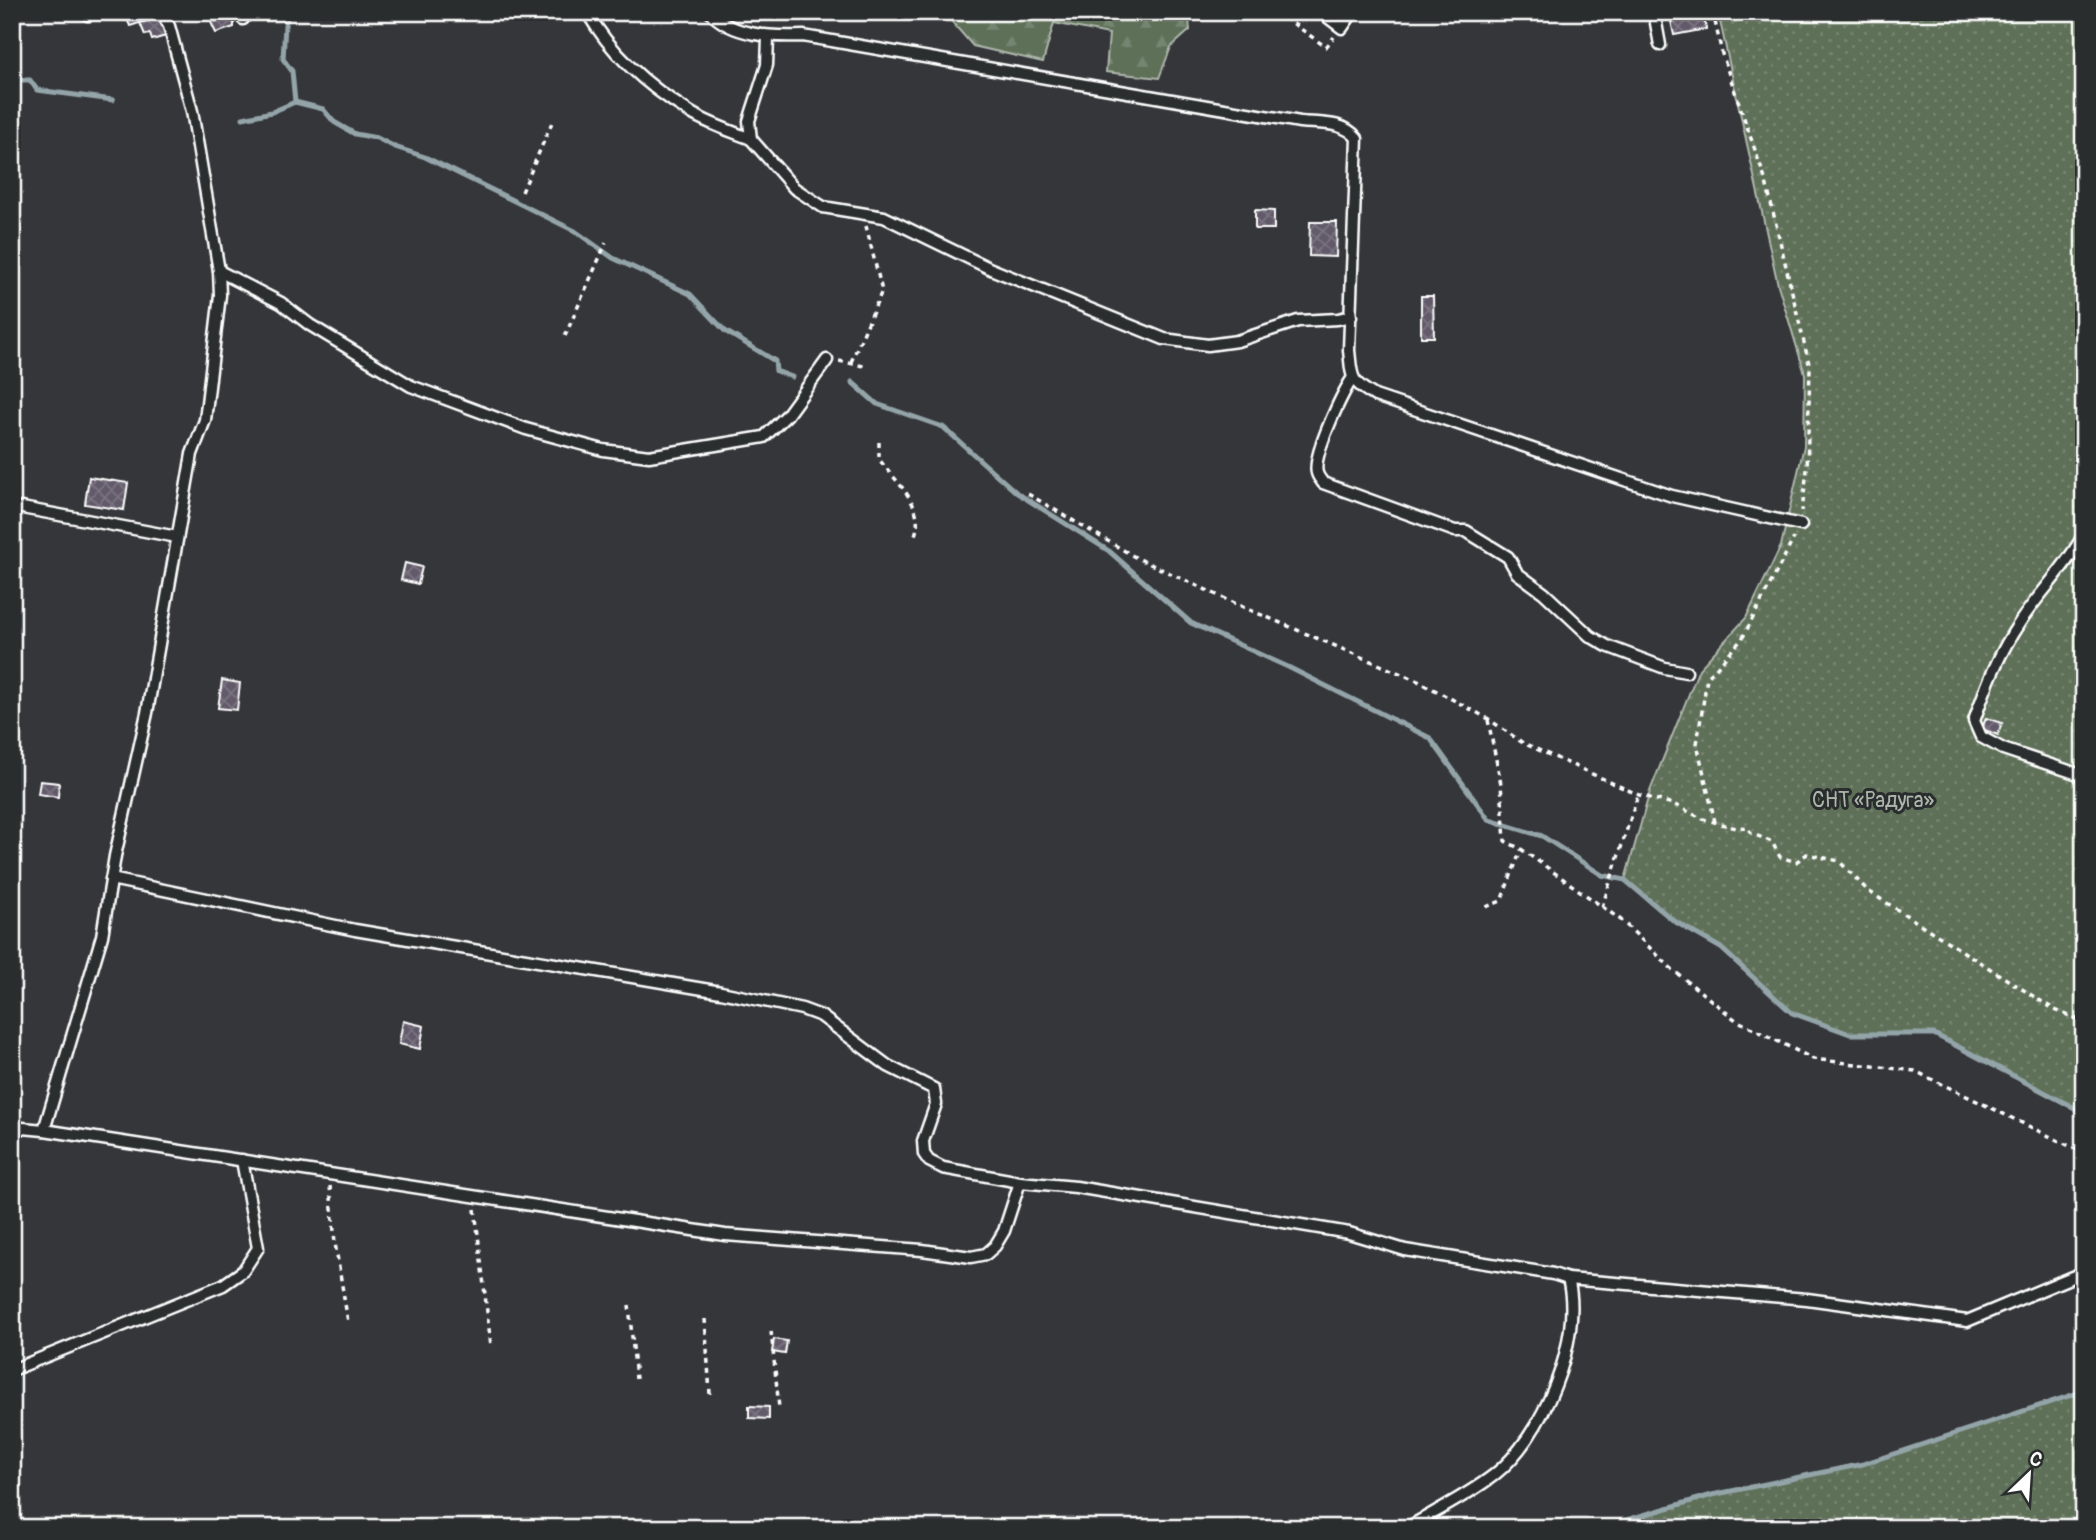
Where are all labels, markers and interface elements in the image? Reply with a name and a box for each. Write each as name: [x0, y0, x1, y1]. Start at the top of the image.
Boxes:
park label: СНТ «Радуга»: [1812, 787, 1934, 814]
north arrow: [1994, 1438, 2064, 1508]
text: С: [2025, 1446, 2046, 1473]

